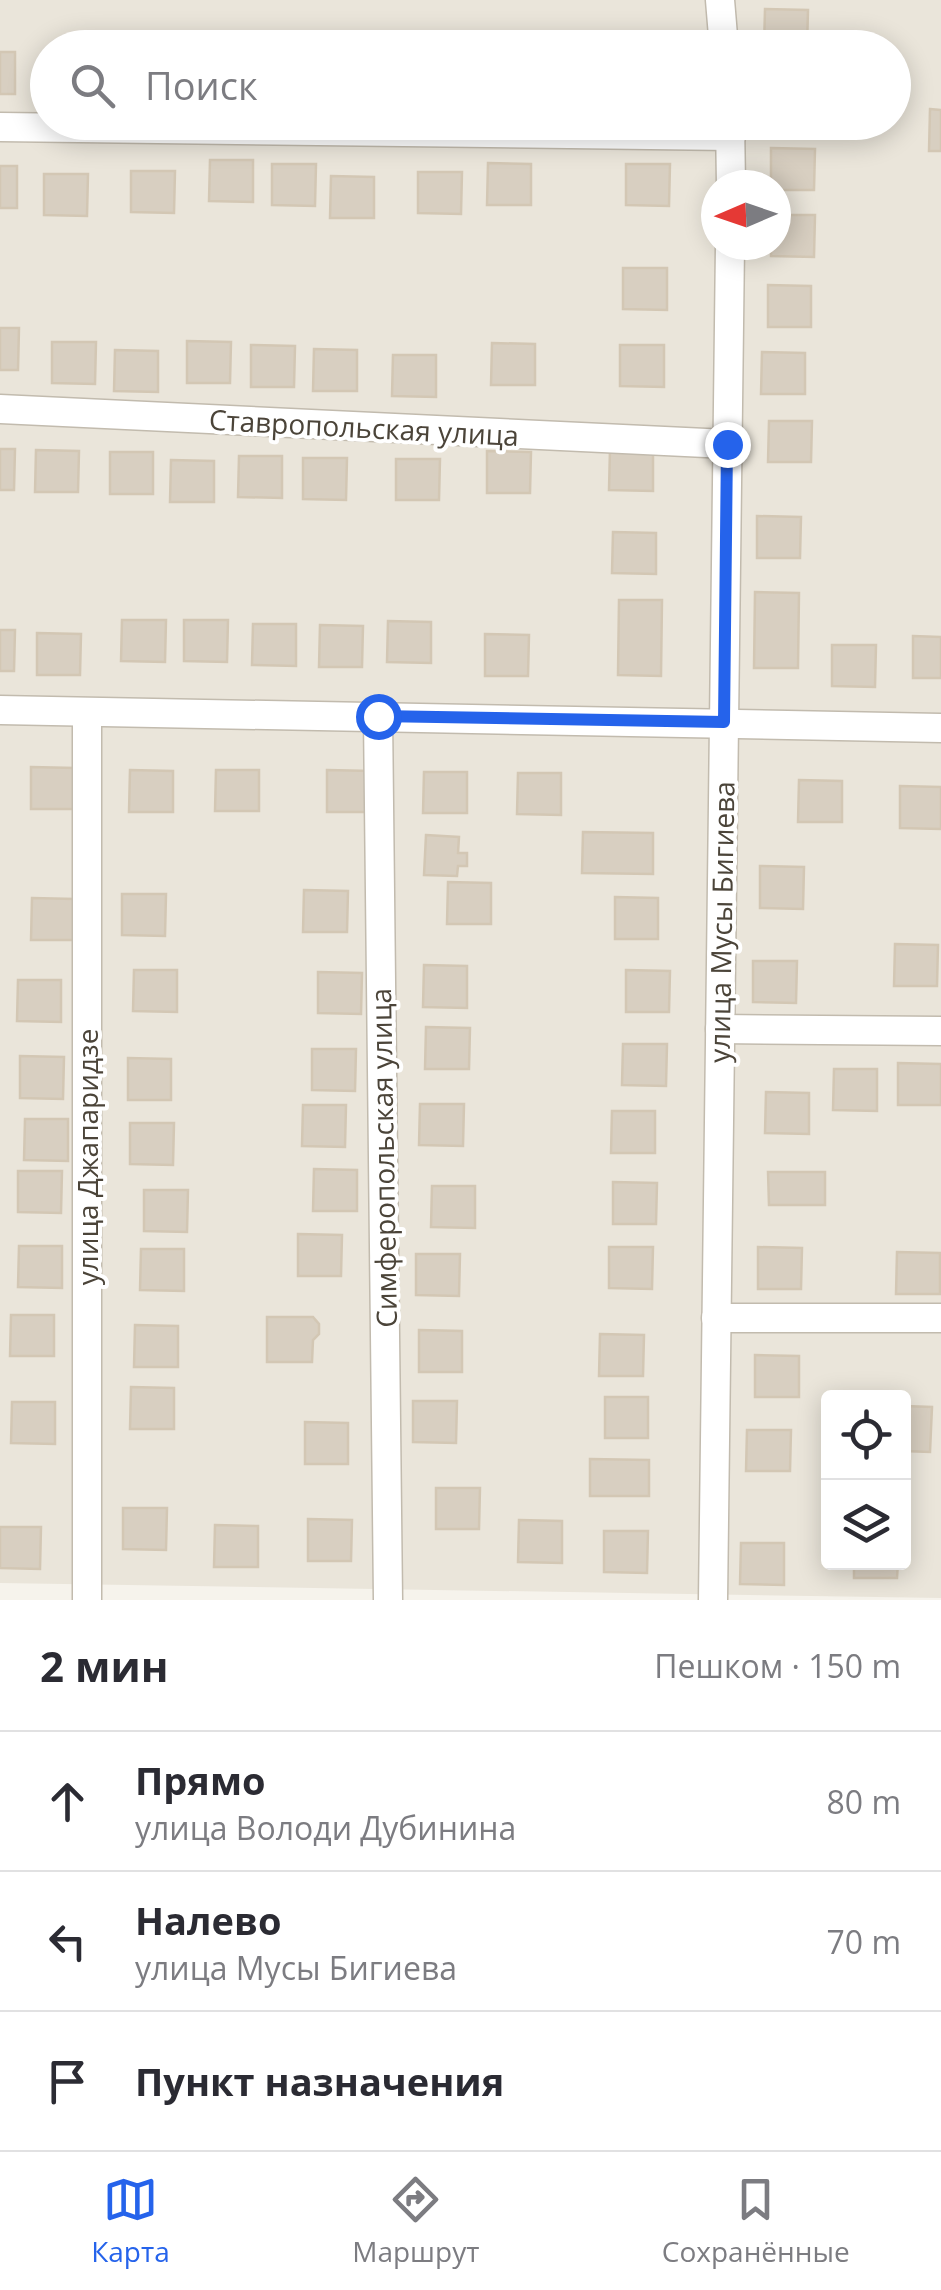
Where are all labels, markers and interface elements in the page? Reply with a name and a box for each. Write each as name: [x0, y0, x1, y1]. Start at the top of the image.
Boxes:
search box: [30, 30, 911, 140]
icon: search: [65, 58, 120, 113]
text: Поиск: [145, 59, 258, 111]
north arrow: [701, 170, 791, 260]
street label: Ставропольская улица: [208, 400, 520, 454]
route end: [705, 422, 751, 468]
route start: [356, 694, 402, 740]
street label: улица Мусы Бигиева: [700, 781, 742, 1063]
street label: Симферопольская улица: [361, 988, 405, 1328]
street label: улица Джапаридзе: [68, 1029, 106, 1285]
map controls: [821, 1390, 911, 1570]
button: locate: [821, 1390, 911, 1480]
button: layers: [821, 1480, 911, 1570]
text: 2 мин: [40, 1637, 168, 1694]
text: Пешком · 150 m: [654, 1644, 901, 1687]
text: Прямо: [135, 1754, 266, 1806]
icon: ahead: [40, 1774, 95, 1829]
text: 80 m: [826, 1780, 901, 1823]
text: улица Володи Дубинина: [135, 1806, 516, 1849]
text: Налево: [135, 1894, 281, 1946]
icon: left: [40, 1914, 95, 1969]
text: 70 m: [826, 1920, 901, 1963]
text: улица Мусы Бигиева: [135, 1946, 457, 1989]
icon: arrive: [40, 2054, 95, 2109]
text: Пункт назначения: [135, 2055, 504, 2107]
tab: Карта: [91, 2172, 170, 2270]
tab: Маршрут: [352, 2172, 479, 2270]
tab: Сохранённые: [662, 2172, 850, 2270]

